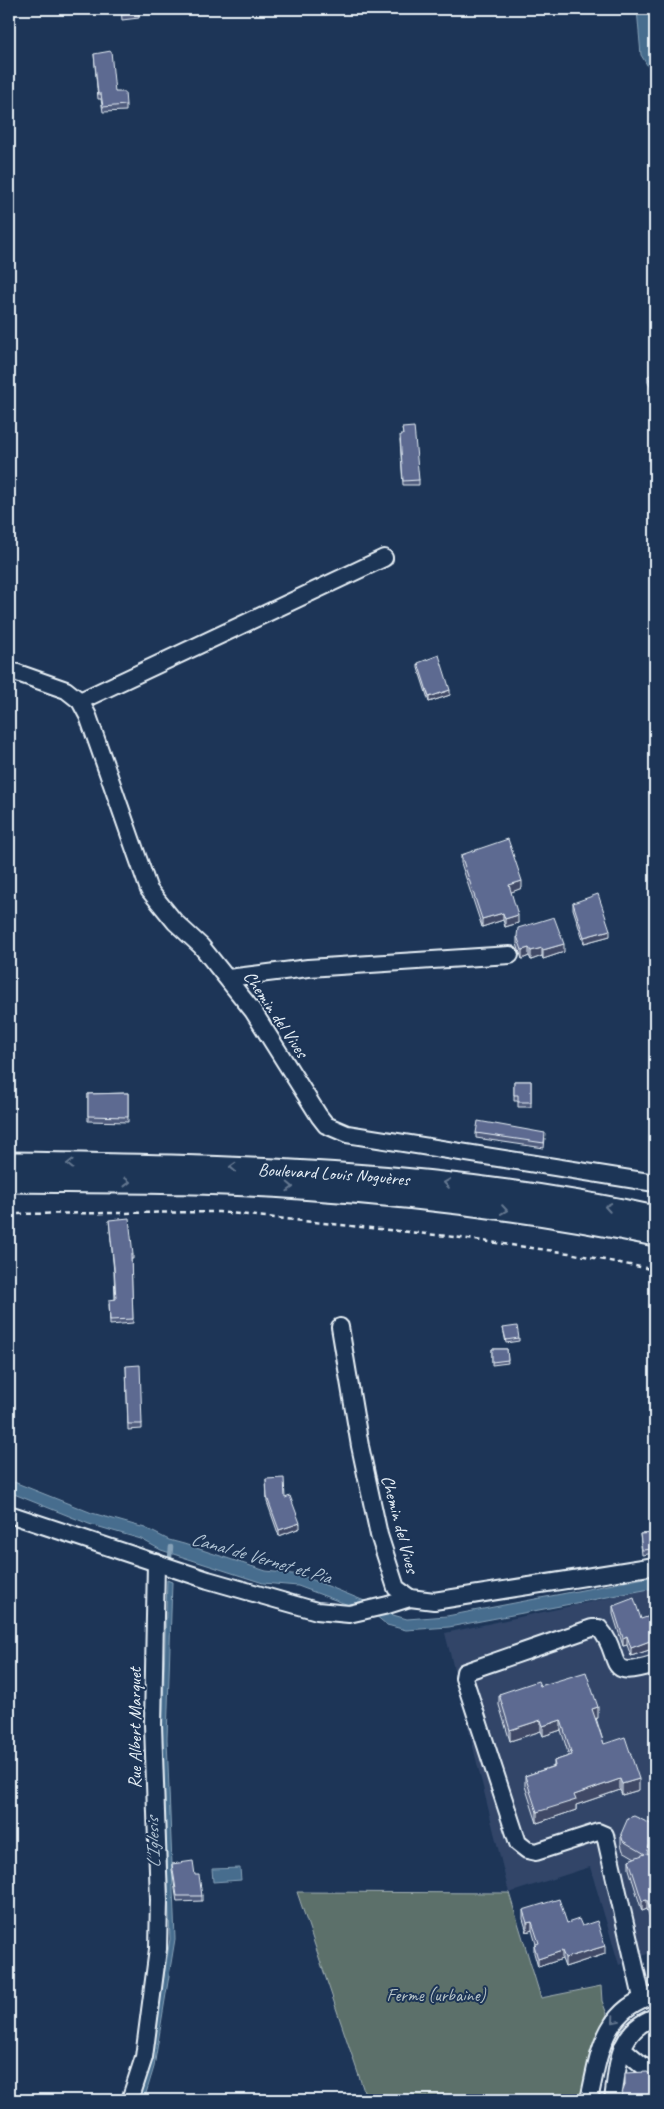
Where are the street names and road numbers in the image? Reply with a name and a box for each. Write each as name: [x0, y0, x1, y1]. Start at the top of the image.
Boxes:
street label: Chemin del Vives: [239, 966, 314, 1063]
street label: Boulevard Louis Noguères: [258, 1158, 412, 1191]
street label: Chemin del Vives: [376, 1473, 424, 1577]
street label: Rue Albert Marquet: [124, 1665, 146, 1789]

